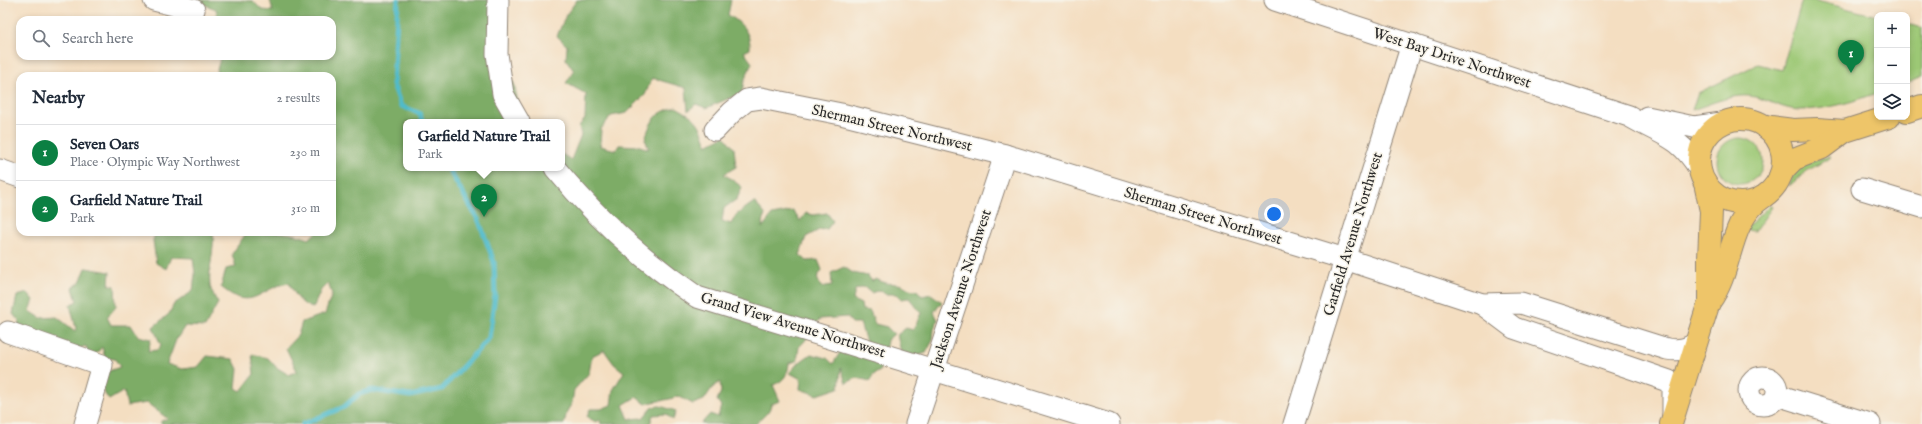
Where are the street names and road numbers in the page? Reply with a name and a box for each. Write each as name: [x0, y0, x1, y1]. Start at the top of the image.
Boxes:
street label: West Bay Drive Northwest: [1370, 23, 1534, 93]
street label: Sherman Street Northwest: [810, 100, 974, 156]
street label: Garfield Avenue Northwest: [1319, 150, 1387, 318]
street label: Sherman Street Northwest: [1122, 183, 1284, 249]
street label: Jackson Avenue Northwest: [926, 207, 996, 373]
street label: Grand View Avenue Northwest: [698, 288, 888, 362]

